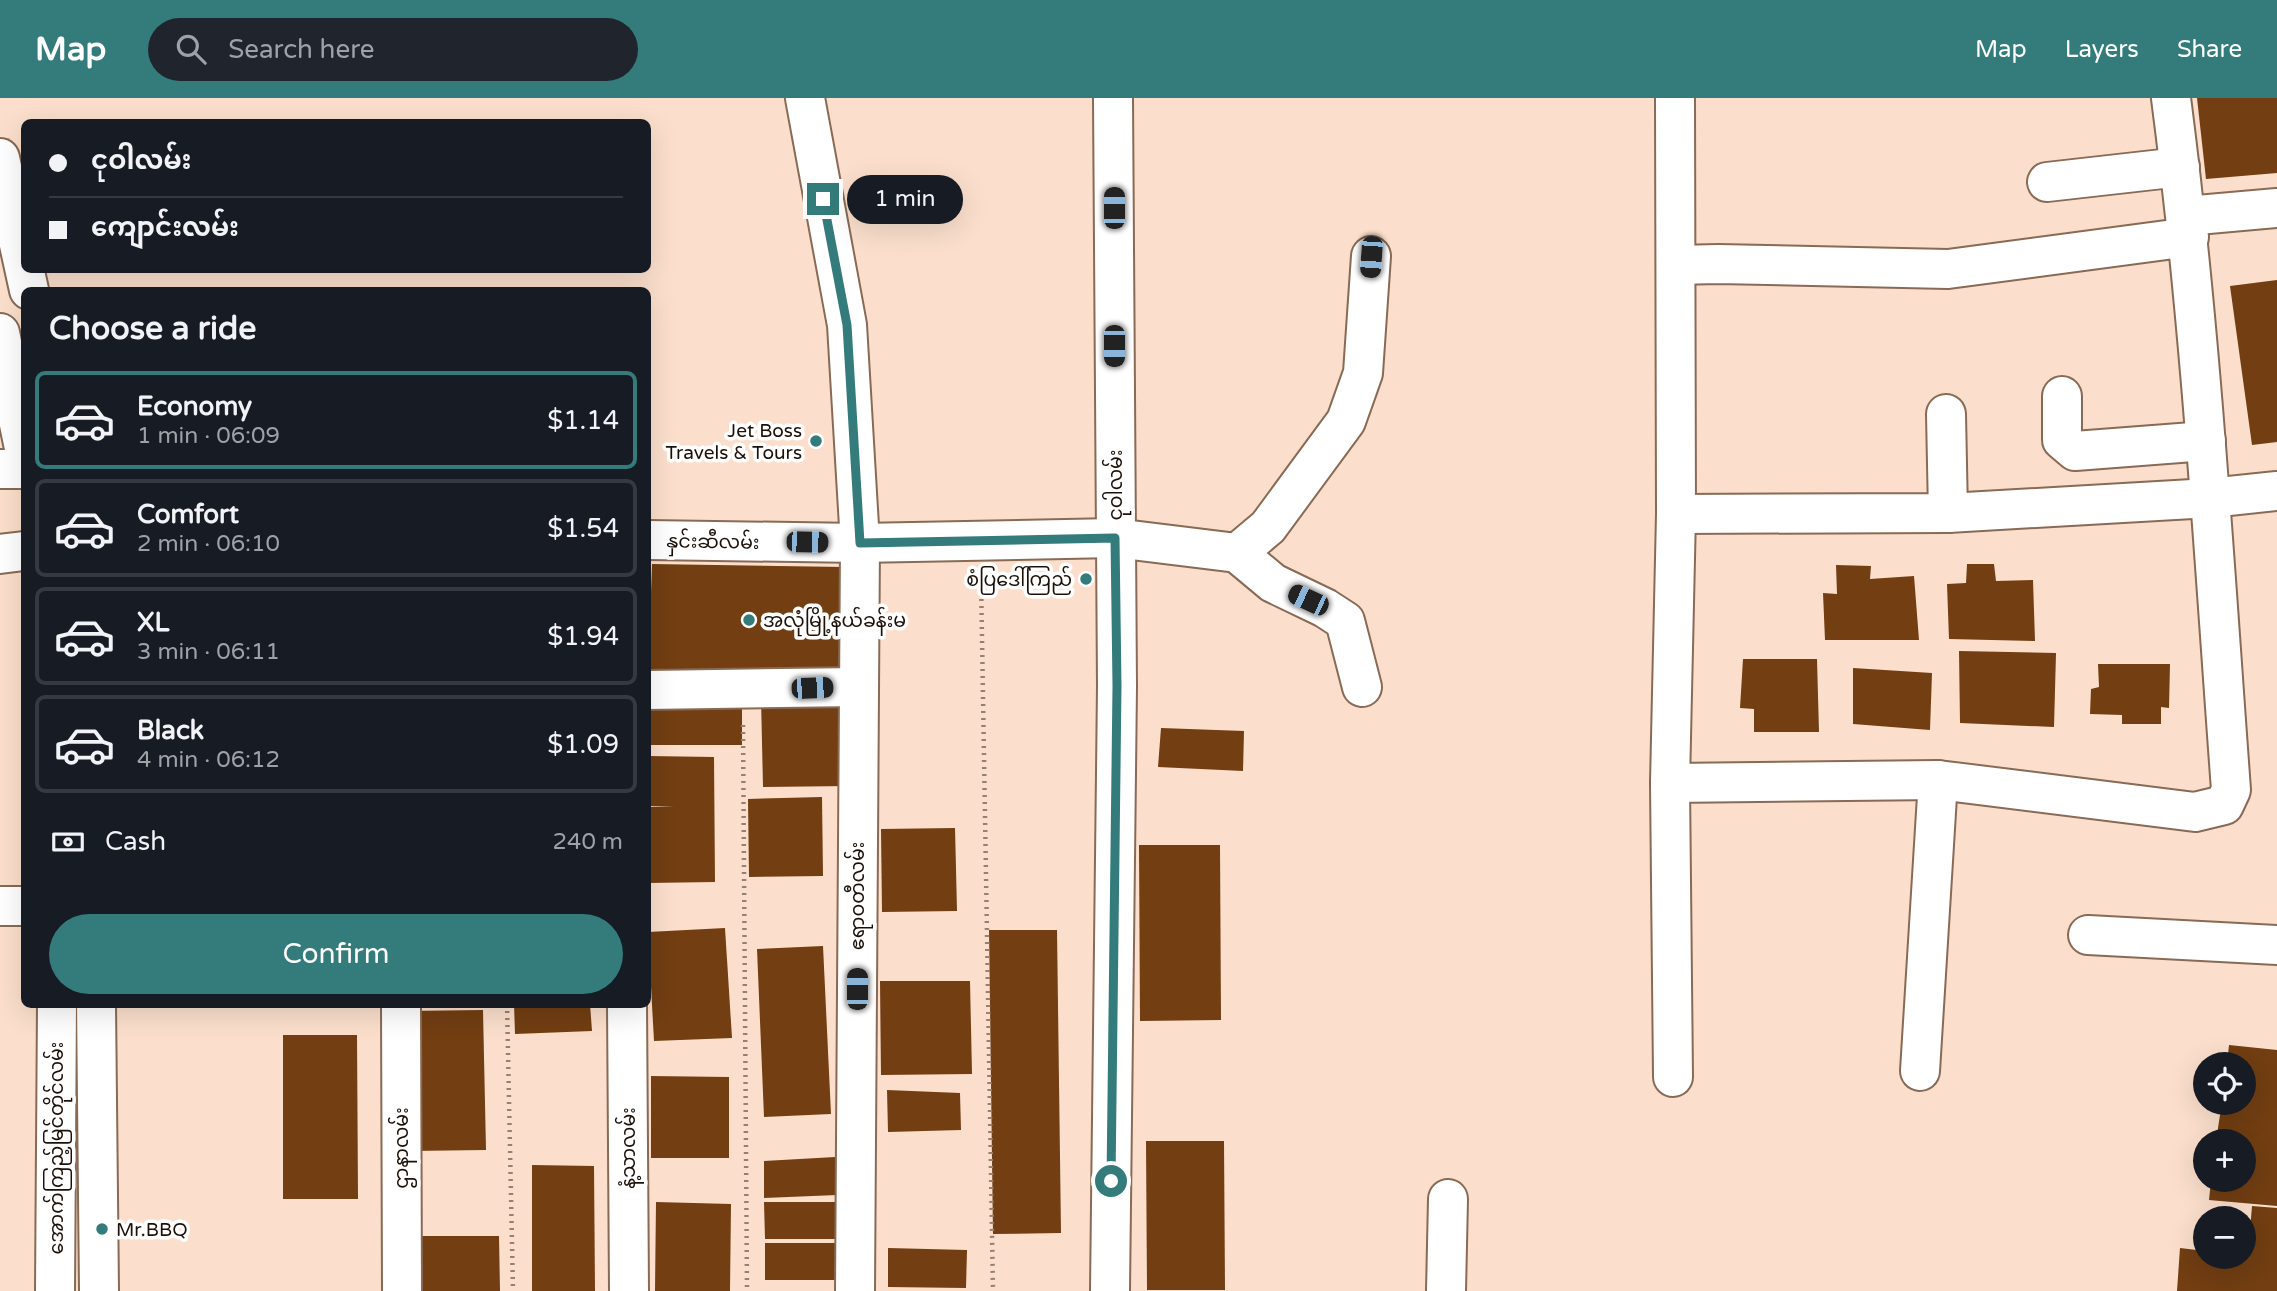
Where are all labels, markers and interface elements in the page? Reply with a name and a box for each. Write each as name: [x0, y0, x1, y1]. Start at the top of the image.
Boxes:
search box: [148, 18, 638, 81]
text: Map: [35, 30, 106, 69]
icon: search: [172, 30, 210, 68]
text: Search here: [228, 34, 374, 65]
text: Map: [1975, 35, 2027, 64]
text: Layers: [2065, 35, 2139, 64]
text: Share: [2177, 35, 2242, 64]
text: ငုဝါလမ်း: [91, 145, 192, 176]
callout: 1 min: [848, 174, 963, 224]
route end: [807, 183, 839, 215]
text: 1 min: [874, 185, 936, 213]
car: [1104, 187, 1125, 229]
text: ကျောင်းလမ်း: [91, 212, 239, 243]
car: [1360, 235, 1383, 279]
text: Choose a ride: [49, 310, 256, 348]
car: [1104, 325, 1125, 367]
icon: car: [53, 389, 116, 452]
text: Economy: [137, 391, 252, 422]
text: $1.14: [547, 405, 619, 436]
place label: Jet Boss Travels & Tours: [666, 420, 802, 464]
text: 1 min · 06:09: [137, 422, 280, 450]
marker: Jet Boss Travels & Tours: [808, 433, 824, 449]
street label: ငုဝါလမ်း: [1101, 449, 1132, 521]
icon: car: [53, 497, 116, 560]
text: Comfort: [137, 499, 239, 530]
text: $1.54: [547, 513, 619, 544]
street label: နှင်းဆီလမ်း: [666, 526, 760, 559]
text: 2 min · 06:10: [137, 530, 280, 558]
car: [786, 531, 829, 553]
place label: စံပြဒေါ်ကြည်: [966, 565, 1072, 595]
marker: စံပြဒေါ်ကြည်: [1078, 571, 1094, 587]
car: [1285, 582, 1332, 618]
icon: car: [53, 605, 116, 668]
place label: အလုံမြို့နယ်ခန်းမ: [763, 606, 906, 637]
text: XL: [137, 607, 169, 638]
marker: အလုံမြို့နယ်ခန်းမ: [741, 612, 757, 628]
text: $1.94: [547, 621, 619, 652]
text: 3 min · 06:11: [137, 638, 280, 666]
car: [791, 677, 834, 699]
icon: car: [53, 713, 116, 776]
text: Black: [137, 715, 204, 746]
text: $1.09: [547, 729, 619, 760]
text: 4 min · 06:12: [137, 746, 280, 774]
icon: cash: [49, 823, 87, 861]
text: Cash: [105, 826, 166, 857]
text: 240 m: [553, 828, 623, 856]
street label: ဧရာဝတီလမ်း: [843, 842, 873, 950]
button: Confirm: [49, 914, 623, 994]
car: [847, 968, 868, 1010]
street label: အောက်ကြည့်မြင်တိုင်လမ်း: [42, 1042, 73, 1254]
map controls: [2193, 1052, 2256, 1269]
button: locate: [2193, 1052, 2256, 1115]
street label: ဌာနာလမ်း: [387, 1107, 417, 1189]
street label: နံ့သာလမ်း: [614, 1107, 644, 1189]
button: +: [2193, 1129, 2256, 1192]
route start: [1095, 1165, 1127, 1197]
button: −: [2193, 1206, 2256, 1269]
place label: Mr.BBQ: [116, 1219, 188, 1241]
marker: Mr.BBQ: [94, 1221, 110, 1237]

